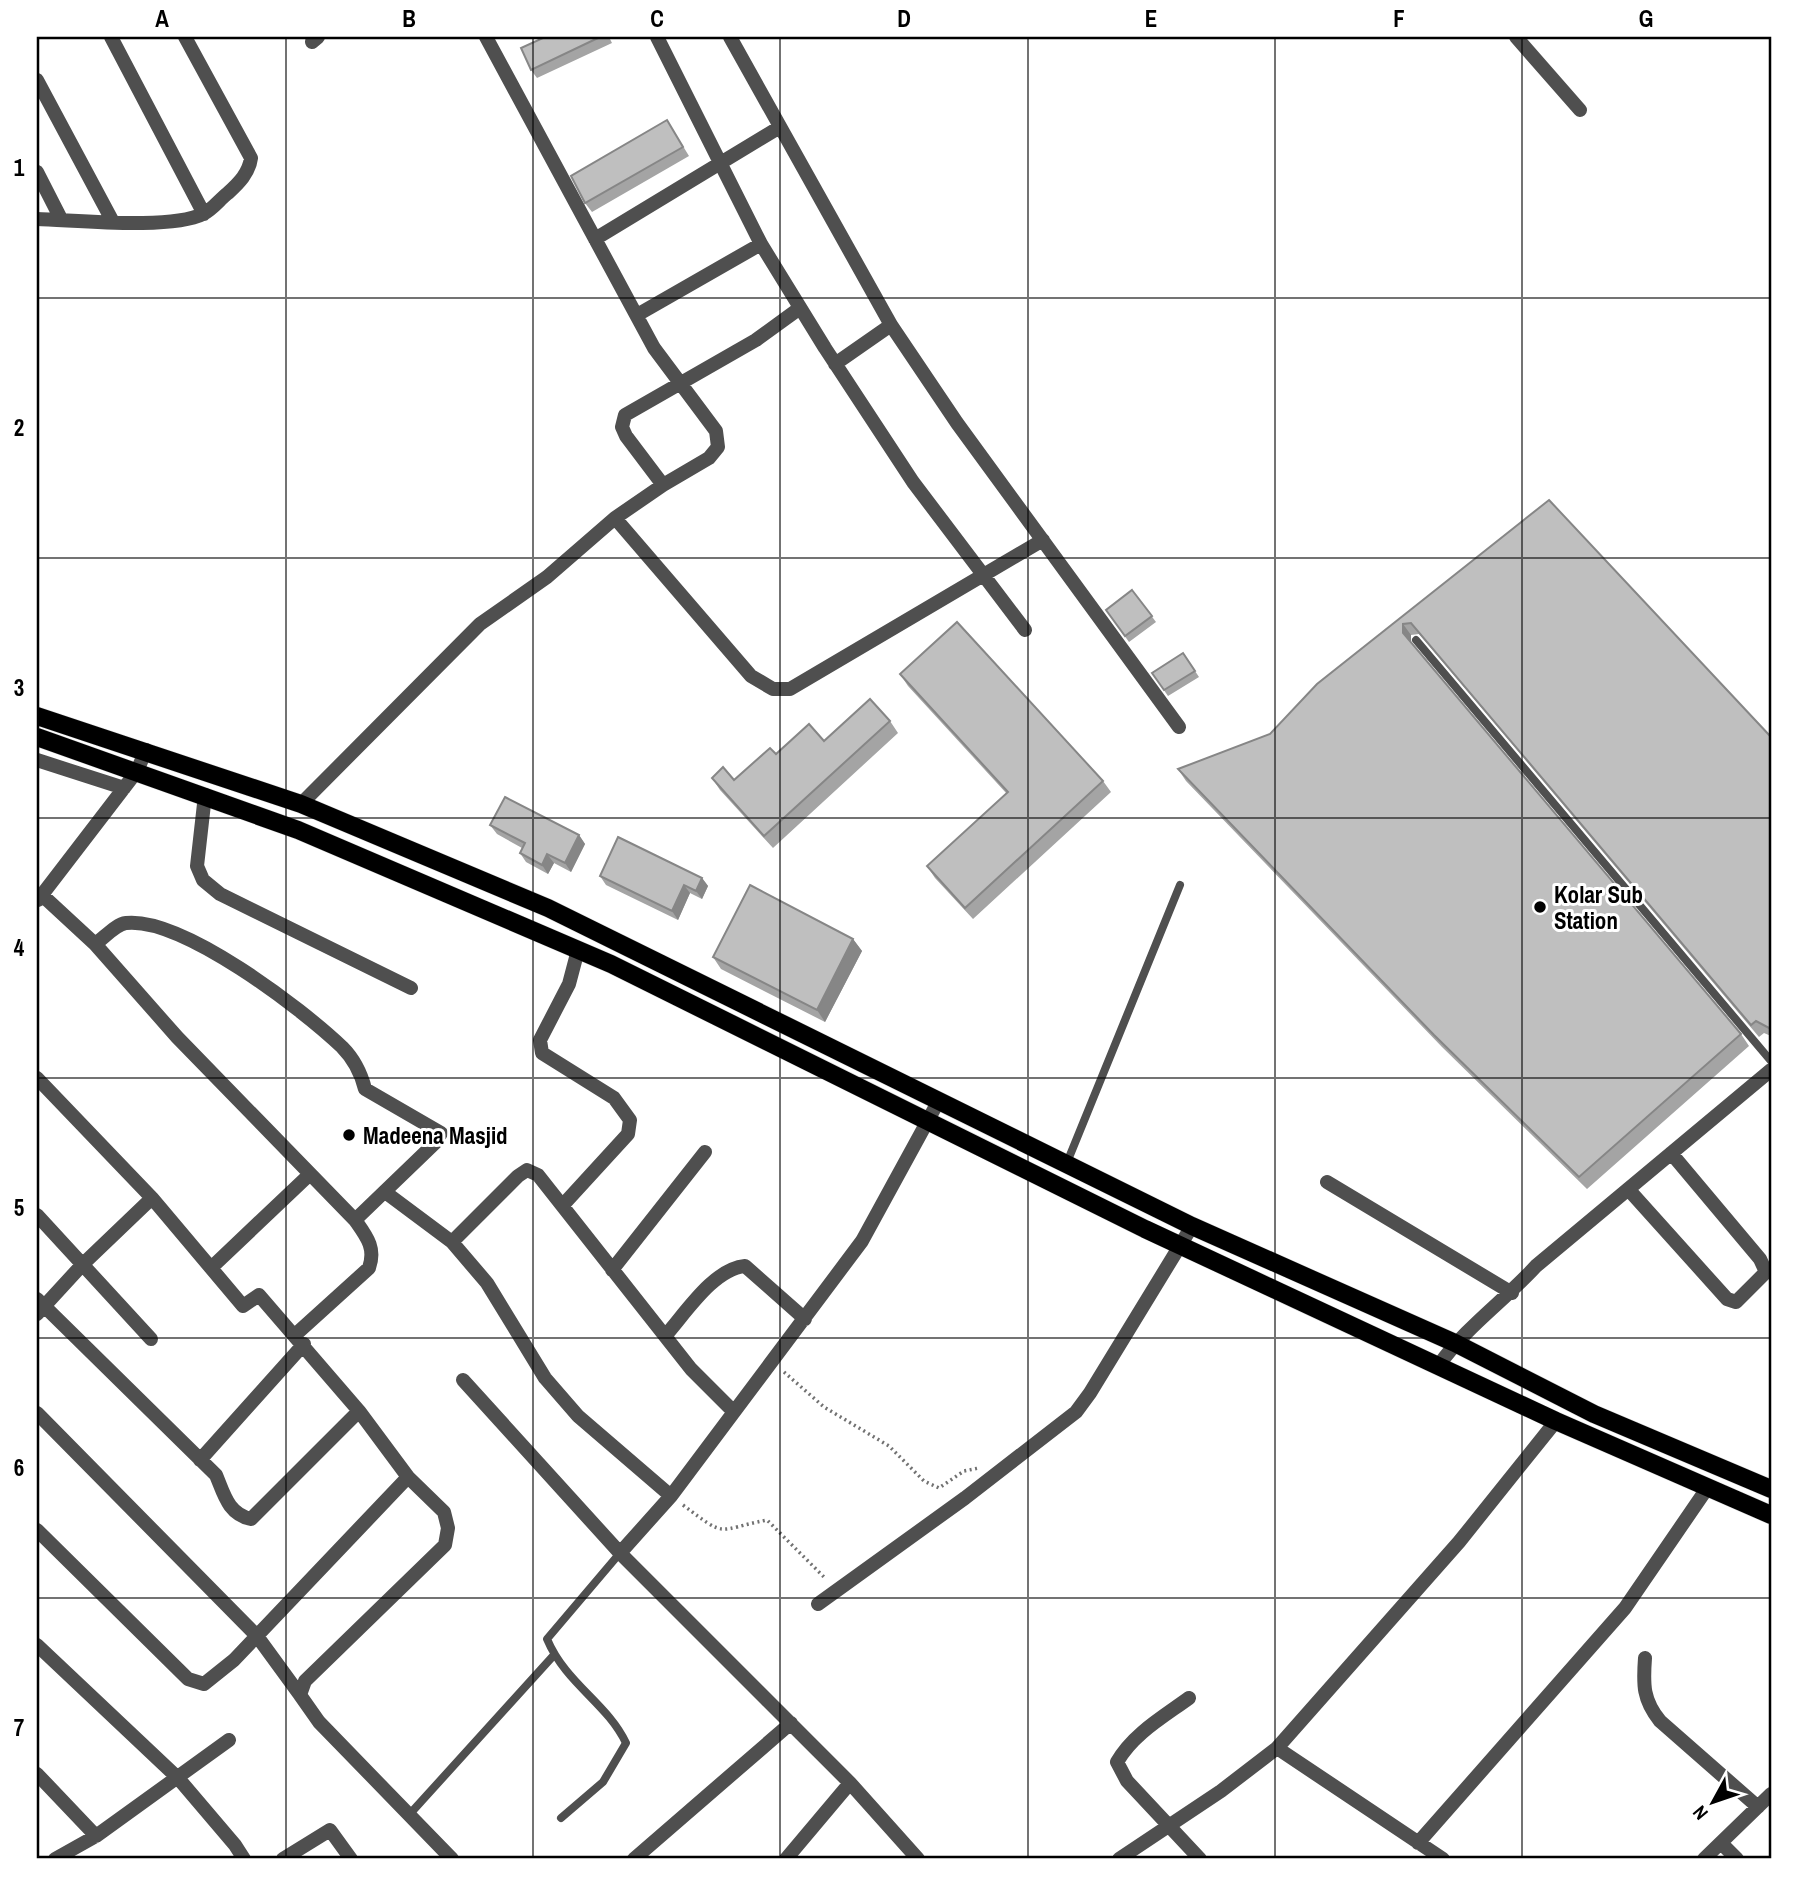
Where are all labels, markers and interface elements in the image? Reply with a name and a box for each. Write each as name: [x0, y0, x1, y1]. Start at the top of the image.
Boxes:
text: A: [155, 3, 169, 34]
text: B: [402, 3, 416, 34]
text: C: [650, 3, 664, 34]
text: D: [897, 3, 911, 34]
text: E: [1145, 3, 1157, 34]
text: F: [1393, 3, 1405, 34]
text: G: [1639, 3, 1653, 34]
text: 1: [14, 152, 25, 183]
text: 2: [14, 412, 24, 443]
text: 3: [14, 672, 24, 703]
place label: Kolar Sub Station: [1554, 879, 1643, 936]
marker: Kolar Sub Station: [1532, 899, 1548, 915]
text: 4: [14, 932, 25, 963]
place label: Madeena Masjid: [363, 1120, 508, 1151]
marker: Madeena Masjid: [341, 1127, 357, 1143]
text: 5: [14, 1192, 24, 1223]
text: 6: [14, 1452, 24, 1483]
text: 7: [14, 1712, 24, 1743]
north arrow: [1678, 1766, 1748, 1836]
text: N: [1686, 1800, 1714, 1826]

